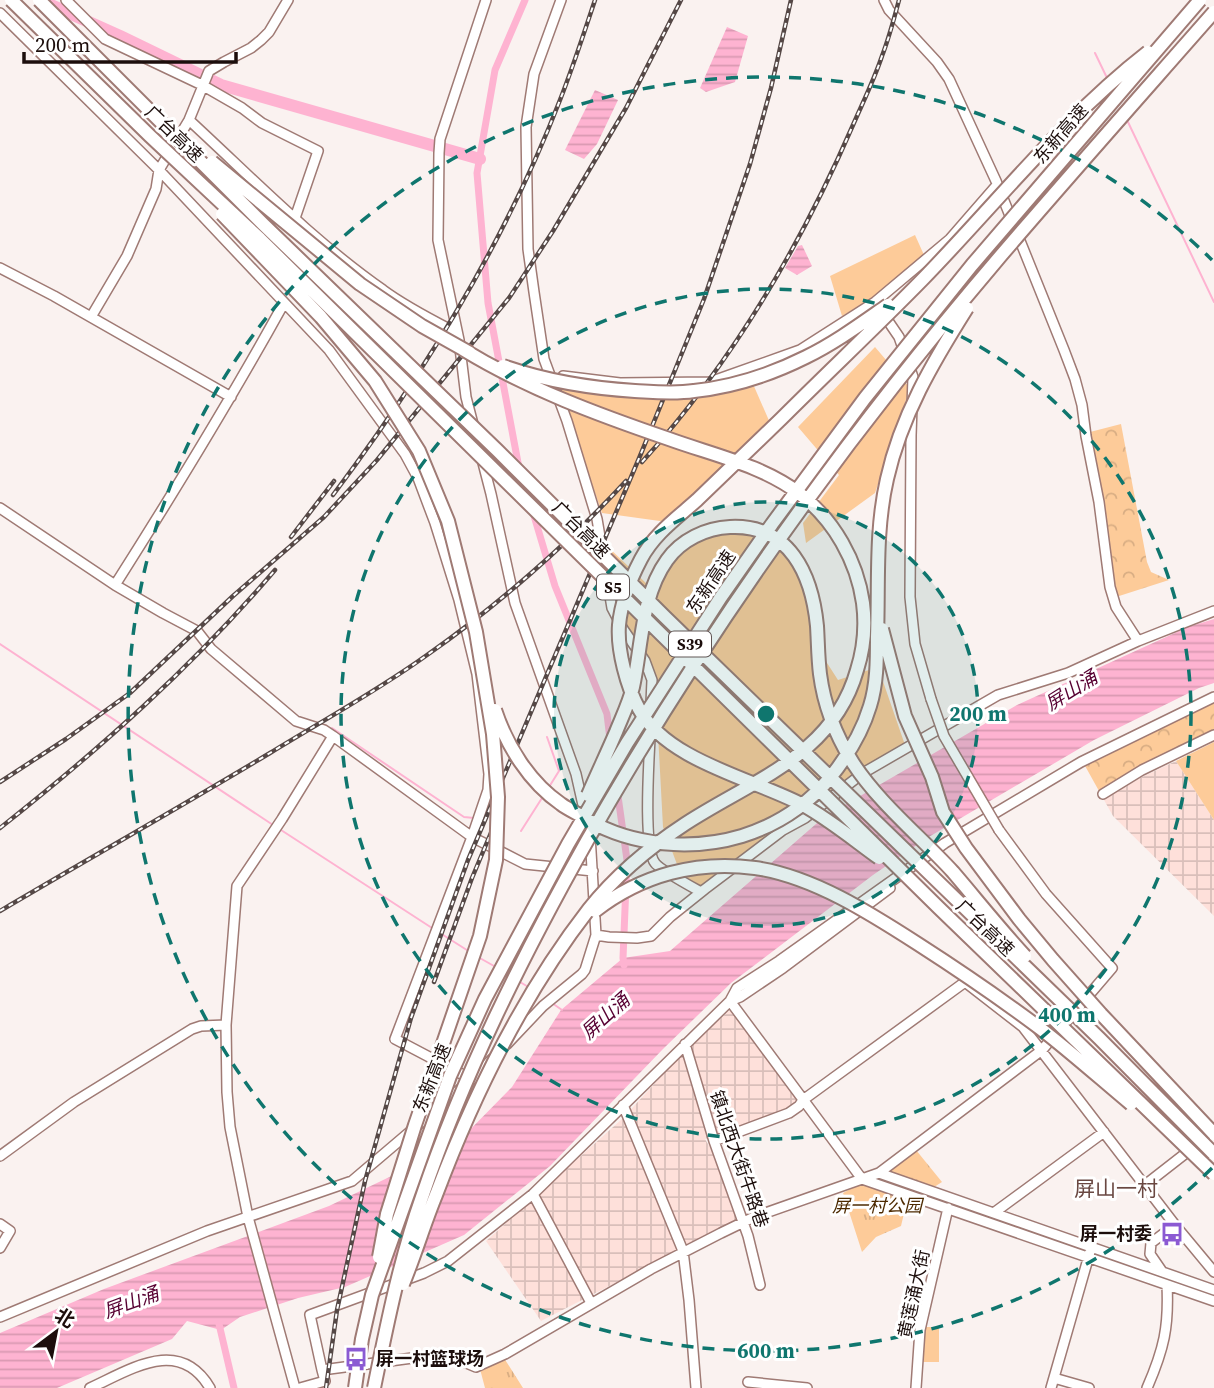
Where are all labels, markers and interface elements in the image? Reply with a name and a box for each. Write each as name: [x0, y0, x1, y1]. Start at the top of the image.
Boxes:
scale bar: [24, 21, 236, 65]
text: 200 m: [35, 30, 90, 59]
street label: 东新高速: [1028, 98, 1094, 169]
street label: 广台高速: [140, 100, 209, 168]
street label: 广台高速: [547, 495, 616, 564]
street label: 东新高速: [680, 545, 741, 619]
road number: S5: [597, 574, 629, 600]
road number: S39: [669, 632, 711, 656]
water label: 屏山涌: [1040, 663, 1104, 716]
text: 200 m: [949, 699, 1007, 728]
centre of rings: [754, 702, 778, 726]
street label: 广台高速: [951, 894, 1020, 962]
water label: 屏山涌: [575, 986, 636, 1045]
text: 400 m: [1038, 1000, 1096, 1029]
street label: 东新高速: [406, 1040, 457, 1116]
street label: 镇北西大街牛路巷: [704, 1087, 775, 1231]
district label: 屏山一村: [1074, 1174, 1158, 1203]
park label: 屏一村公园: [832, 1193, 925, 1218]
bus stop icon: 屏一村委: [1158, 1220, 1186, 1248]
place label: 屏一村委: [1080, 1221, 1152, 1246]
street label: 黄莲涌大街: [892, 1247, 935, 1341]
water label: 屏山涌: [100, 1279, 164, 1324]
north arrow: [21, 1297, 91, 1367]
text: 北: [50, 1302, 80, 1334]
text: 600 m: [737, 1336, 795, 1365]
bus stop icon: 屏一村篮球场: [342, 1345, 370, 1373]
place label: 屏一村篮球场: [376, 1346, 484, 1371]

